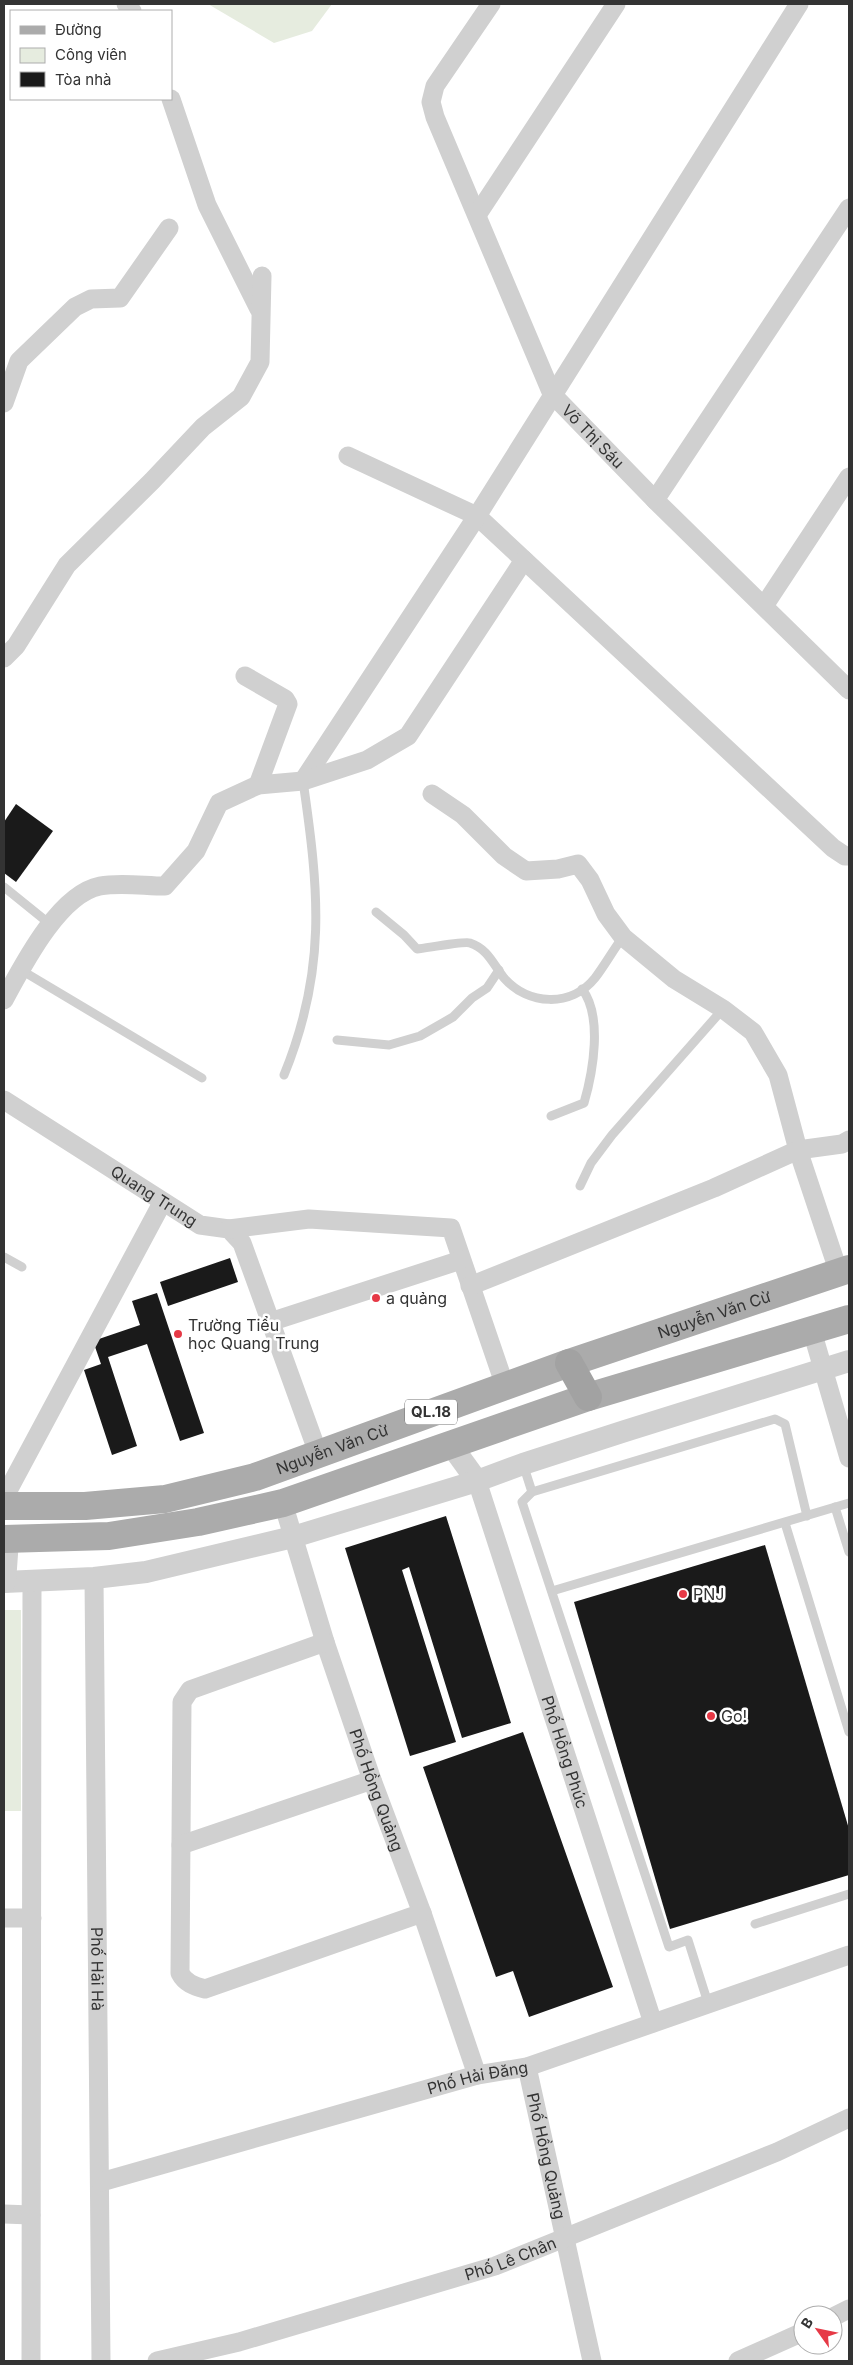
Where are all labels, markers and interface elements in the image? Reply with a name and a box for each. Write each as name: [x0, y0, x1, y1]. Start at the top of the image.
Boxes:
legend: [10, 10, 172, 100]
text: Đường: [55, 20, 102, 39]
text: Công viên: [55, 45, 127, 64]
text: Tòa nhà: [55, 70, 111, 89]
street label: Võ Thị Sáu: [558, 400, 629, 472]
street label: Quang Trung: [107, 1161, 201, 1231]
street label: Nguyễn Văn Cừ: [655, 1286, 773, 1343]
place label: a quảng: [386, 1288, 447, 1308]
marker: a quảng: [370, 1292, 382, 1304]
place label: Trường Tiểu học Quang Trung: [188, 1315, 319, 1353]
marker: Trường Tiểu học Quang Trung: [172, 1328, 184, 1340]
road number: QL.18: [405, 1400, 457, 1424]
street label: Nguyễn Văn Cừ: [273, 1419, 391, 1479]
place label: PNJ: [693, 1584, 724, 1604]
marker: PNJ: [677, 1588, 689, 1600]
street label: Phố Hồng Phúc: [537, 1693, 593, 1811]
place label: Go!: [721, 1706, 747, 1726]
marker: Go!: [705, 1710, 717, 1722]
street label: Phố Hồng Quảng: [345, 1726, 408, 1854]
street label: Phố Hải Hà: [87, 1927, 108, 2011]
street label: Phố Hải Đăng: [425, 2057, 529, 2099]
street label: Phố Hồng Quảng: [523, 2091, 570, 2221]
street label: Phố Lê Chân: [462, 2232, 559, 2285]
north arrow: [793, 2305, 843, 2355]
text: B: [797, 2314, 816, 2331]

